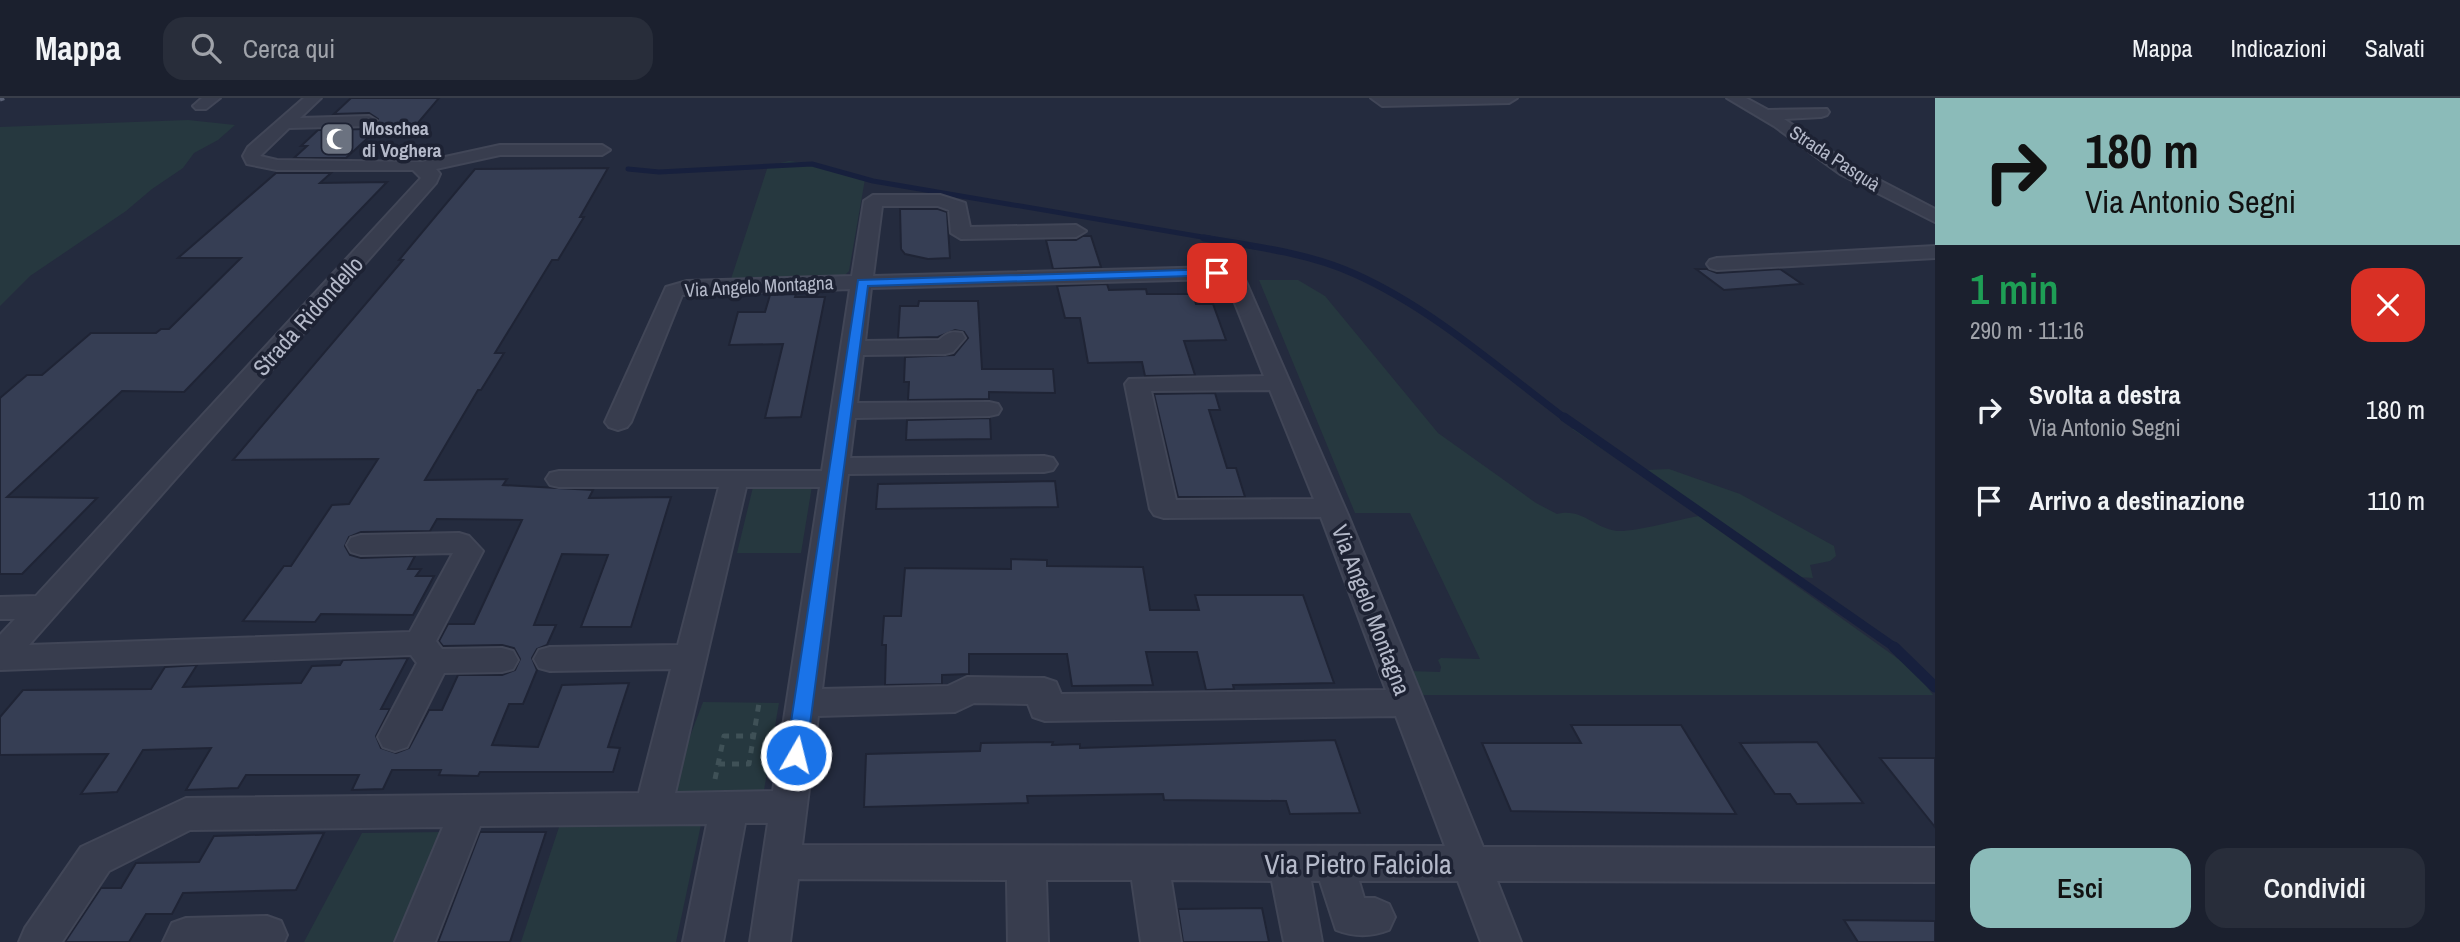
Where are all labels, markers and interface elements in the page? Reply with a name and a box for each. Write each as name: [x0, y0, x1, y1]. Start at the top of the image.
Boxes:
search box: [163, 17, 653, 80]
text: Mappa: [35, 26, 121, 70]
icon: search: [187, 29, 225, 67]
text: Cerca qui: [243, 31, 335, 66]
text: Mappa: [2132, 32, 2193, 64]
text: Indicazioni: [2231, 32, 2327, 64]
text: Salvati: [2365, 32, 2425, 64]
place label: Moschea di Voghera: [362, 115, 442, 163]
text: 180 m: [2085, 117, 2199, 183]
street label: Strada Pasquà: [1785, 119, 1886, 197]
mosque icon: Moschea di Voghera: [318, 120, 356, 158]
icon: right: [1970, 126, 2061, 217]
text: Via Antonio Segni: [2085, 180, 2296, 223]
pin: [1187, 243, 1247, 303]
street label: Strada Ridondello: [246, 249, 370, 382]
icon: arrive: [1198, 254, 1236, 292]
text: 1 min: [1970, 261, 2059, 317]
button: close: [2351, 268, 2425, 342]
street label: Via Angelo Montagna: [684, 269, 834, 303]
text: 290 m · 11:16: [1970, 315, 2084, 346]
text: Svolta a destra: [2029, 377, 2181, 412]
icon: right: [1970, 391, 2008, 429]
text: 180 m: [2366, 392, 2425, 427]
text: Via Antonio Segni: [2029, 412, 2181, 443]
icon: arrive: [1970, 482, 2008, 520]
text: Arrivo a destinazione: [2029, 483, 2245, 518]
text: 110 m: [2367, 483, 2425, 518]
street label: Via Angelo Montagna: [1325, 520, 1418, 700]
position arrow: [759, 718, 833, 792]
street label: Via Pietro Falciola: [1264, 845, 1452, 883]
button: Esci: [1970, 848, 2191, 928]
button: Condividi: [2205, 848, 2425, 928]

